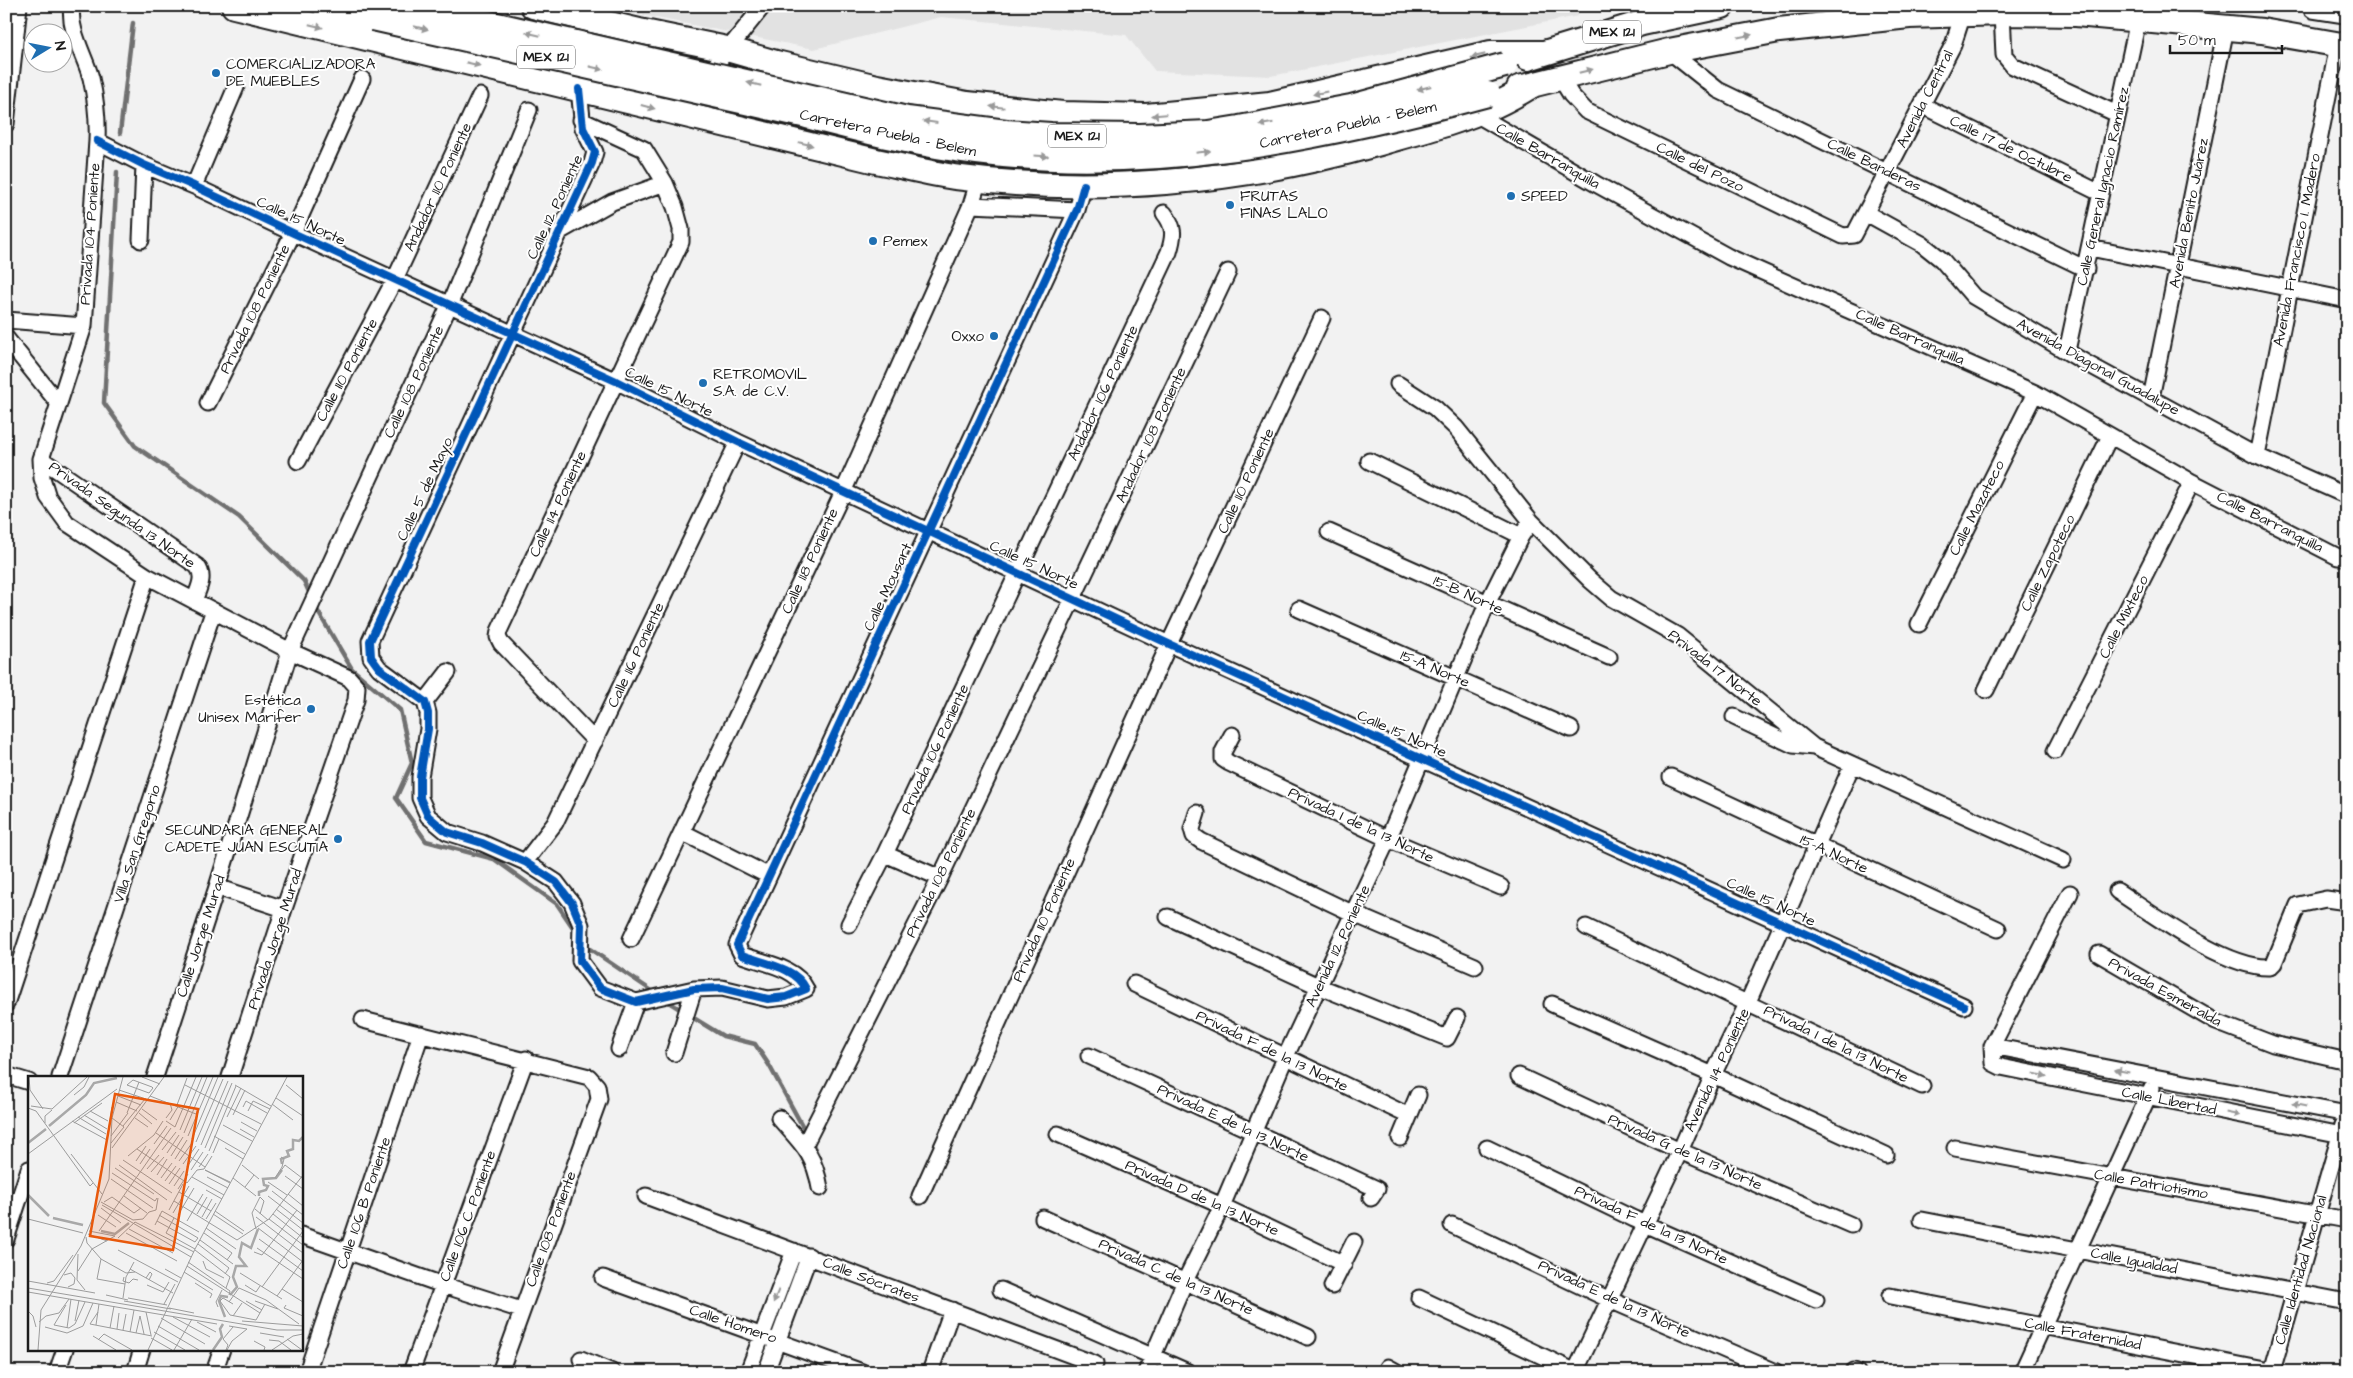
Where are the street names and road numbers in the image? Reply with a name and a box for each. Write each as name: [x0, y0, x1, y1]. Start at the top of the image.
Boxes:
road number: MEX 121: [1583, 21, 1641, 44]
road number: MEX 121: [517, 46, 575, 68]
street label: Avenida Central: [1891, 46, 1959, 152]
street label: Calle General Ignacio Ramírez: [2072, 84, 2135, 288]
street label: Carretera Puebla - Belem: [1258, 96, 1439, 154]
street label: Carretera Puebla - Belem: [798, 104, 979, 162]
street label: Calle 17 de Octubre: [1946, 110, 2076, 188]
street label: Calle Barranquilla: [1492, 118, 1604, 195]
street label: Andador 110 Poniente: [399, 119, 477, 255]
road number: MEX 121: [1048, 124, 1106, 148]
street label: Calle Banderas: [1823, 133, 1925, 197]
street label: Avenida Benito Juárez: [2164, 136, 2214, 290]
street label: Calle del Pozo: [1653, 137, 1748, 198]
street label: Calle 112 Poniente: [522, 151, 588, 263]
street label: Avenida Francisco I. Madero: [2268, 151, 2326, 348]
street label: Privada 104 Poniente: [75, 162, 105, 306]
street label: Calle 15 Norte: [253, 191, 349, 251]
street label: Privada 108 Poniente: [215, 241, 295, 377]
street label: Calle Barranquilla: [1852, 304, 1968, 371]
street label: Avenida Diagonal Guadalupe: [2012, 313, 2183, 421]
street label: Calle 110 Poniente: [311, 315, 383, 425]
street label: Calle 108 Poniente: [379, 322, 449, 442]
street label: Andador 106 Poniente: [1062, 322, 1144, 464]
street label: Calle 15 Norte: [621, 362, 717, 422]
street label: Andador 108 Poniente: [1110, 364, 1192, 506]
street label: Calle 110 Poniente: [1212, 425, 1280, 537]
street label: Calle 5 de Mayo: [392, 433, 459, 545]
street label: Calle 114 Poniente: [524, 448, 592, 560]
street label: Privada Segunda 13 Norte: [44, 456, 200, 575]
street label: Calle Mazateco: [1944, 456, 2010, 559]
street label: Calle Barranquilla: [2213, 486, 2327, 558]
street label: Calle 118 Poniente: [776, 505, 844, 617]
street label: Calle Zapoteco: [2015, 511, 2081, 615]
street label: Calle 15 Norte: [986, 535, 1082, 595]
street label: Calle Mousart: [858, 539, 918, 635]
street label: 15-B Norte: [1430, 570, 1506, 620]
street label: Calle Mixteco: [2094, 571, 2154, 662]
street label: Calle 116 Poniente: [602, 599, 670, 711]
street label: Privada 17 Norte: [1663, 625, 1767, 711]
street label: 15-A Norte: [1397, 645, 1473, 693]
street label: Privada 106 Poniente: [896, 681, 974, 817]
street label: Calle 15 Norte: [1354, 705, 1450, 763]
street label: Villa San Gregorio: [108, 782, 167, 906]
street label: Privada I de la 13 Norte: [1285, 782, 1437, 868]
street label: Privada 108 Poniente: [901, 805, 981, 941]
street label: 15-A Norte: [1796, 829, 1872, 879]
street label: Privada 110 Poniente: [1007, 855, 1081, 985]
street label: Privada Jorge Murad: [242, 866, 309, 1012]
street label: Calle Jorge Murad: [171, 872, 232, 1000]
street label: Calle 15 Norte: [1723, 872, 1819, 932]
street label: Avenida 112 Poniente: [1300, 881, 1376, 1011]
street label: Privada Esmeralda: [2105, 952, 2226, 1032]
street label: Privada I de la 13 Norte: [1760, 1000, 1912, 1088]
street label: Privada F de la 13 Norte: [1192, 1005, 1352, 1097]
street label: Avenida 114 Poniente: [1679, 1005, 1755, 1135]
street label: Privada E de la 13 Norte: [1154, 1079, 1312, 1167]
street label: Calle Libertad: [2120, 1082, 2218, 1121]
street label: Privada G de la 13 Norte: [1604, 1108, 1766, 1196]
street label: Calle 106 B Poniente: [332, 1134, 396, 1272]
street label: Calle 106 C Poniente: [435, 1148, 501, 1284]
street label: Privada D de la 13 Norte: [1122, 1155, 1282, 1241]
street label: Calle Patriotismo: [2092, 1164, 2210, 1204]
street label: Calle 108 Poniente: [520, 1168, 582, 1290]
street label: Privada F de la 13 Norte: [1571, 1180, 1731, 1270]
street label: Calle Identidad Nacional: [2270, 1193, 2332, 1347]
street label: Privada C de la 13 Norte: [1095, 1233, 1257, 1321]
street label: Calle Igualdad: [2089, 1242, 2179, 1281]
street label: Calle Sócrates: [819, 1252, 923, 1308]
street label: Privada E de la 13 Norte: [1535, 1255, 1693, 1343]
street label: Calle Homero: [687, 1299, 780, 1349]
street label: Calle Fraternidad: [2023, 1312, 2144, 1356]

